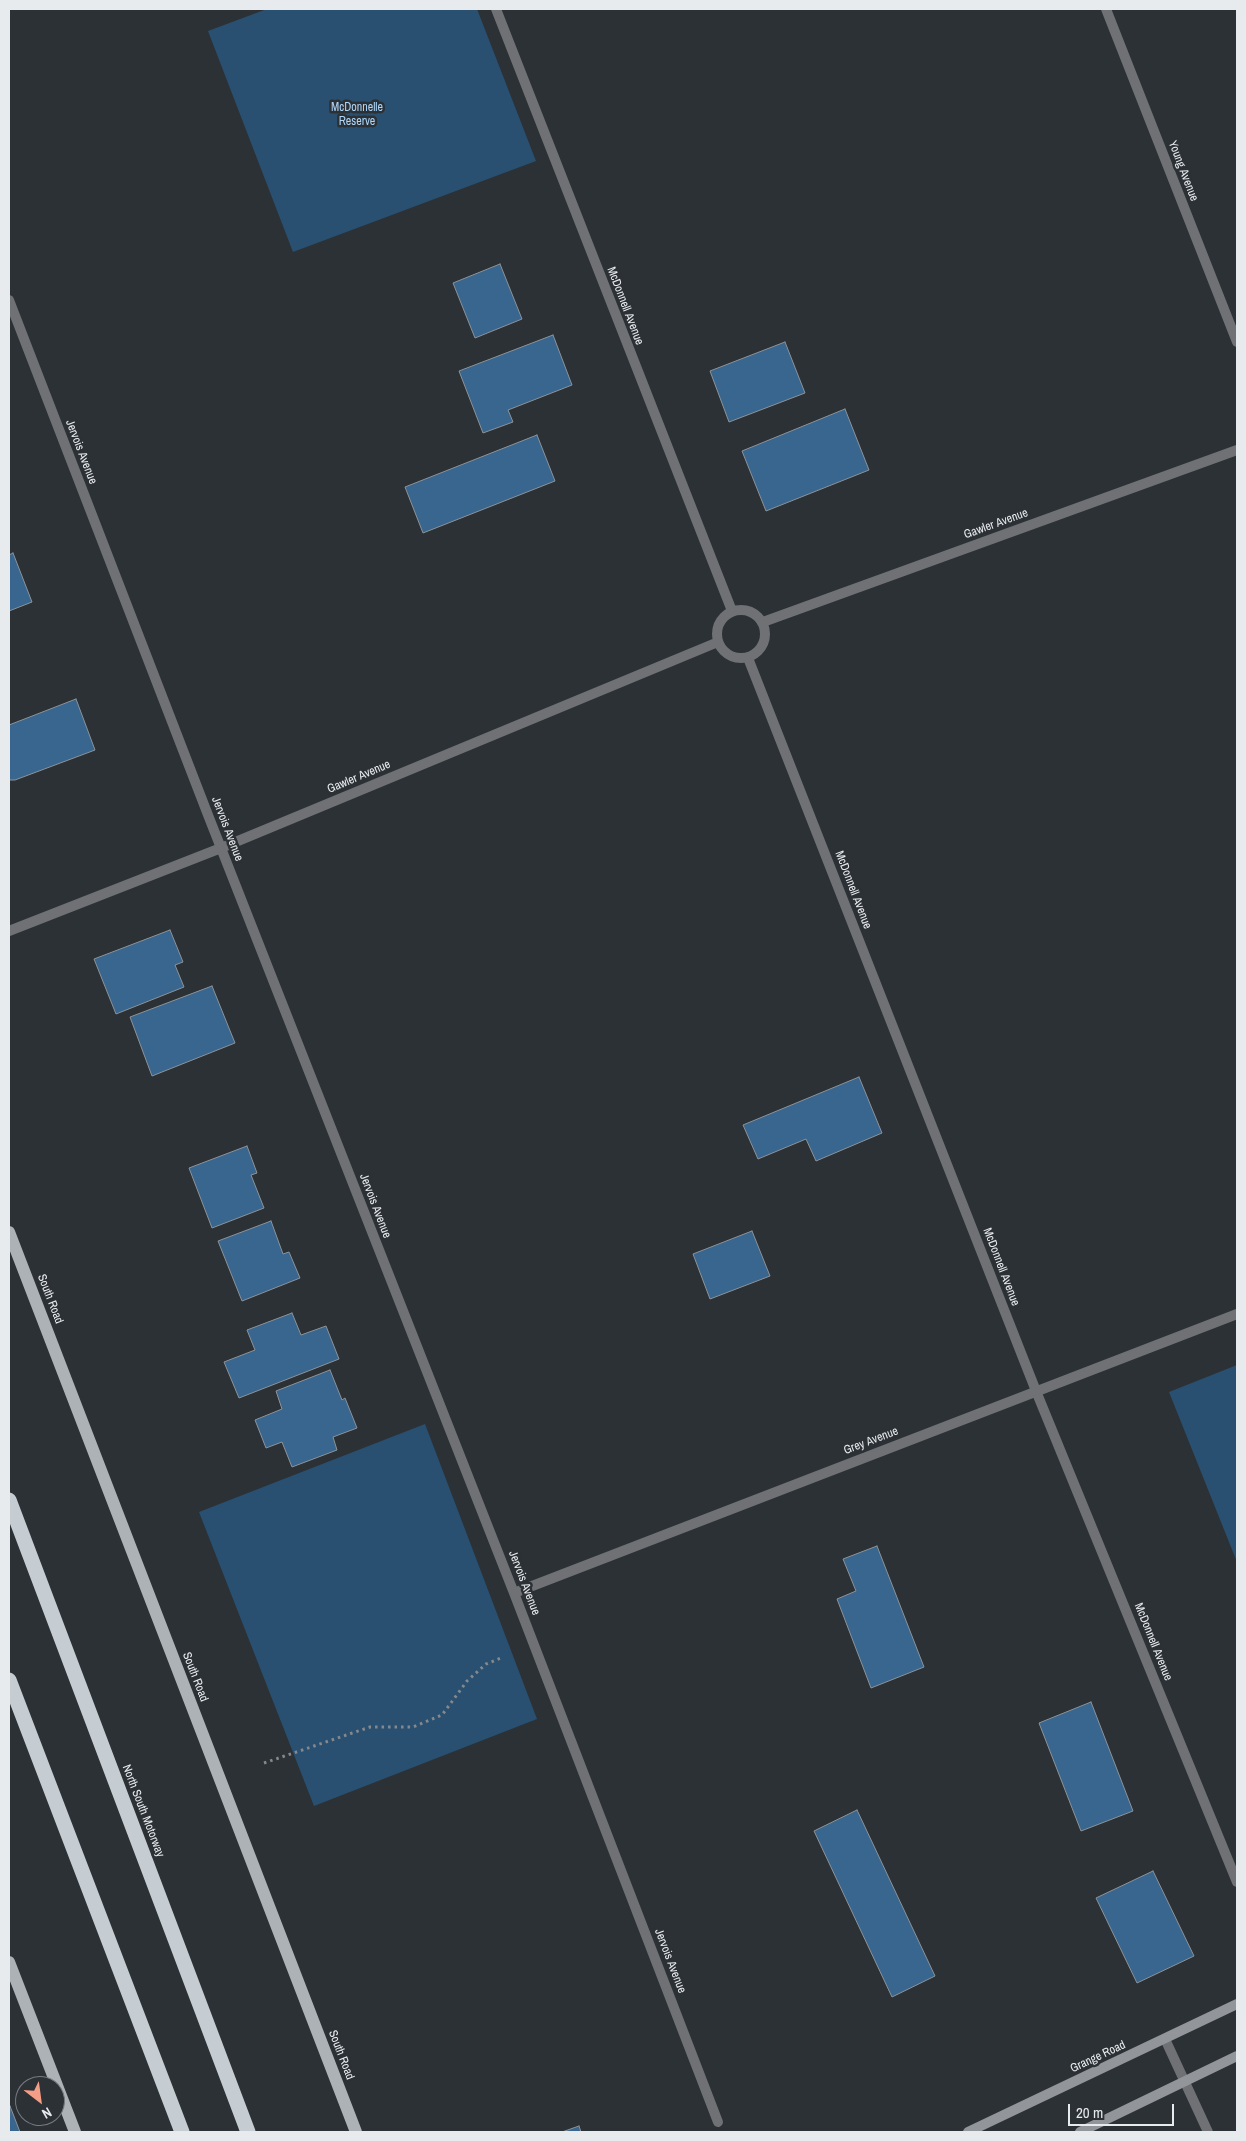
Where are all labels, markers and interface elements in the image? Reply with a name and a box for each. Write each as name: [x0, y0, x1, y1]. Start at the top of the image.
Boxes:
park label: McDonnelle Reserve: [331, 101, 383, 129]
street label: Young Avenue: [1165, 139, 1201, 203]
street label: McDonnell Avenue: [604, 265, 646, 347]
street label: Jervois Avenue: [62, 418, 100, 486]
street label: Gawler Avenue: [962, 506, 1030, 542]
street label: Gawler Avenue: [325, 757, 393, 797]
street label: Jervois Avenue: [208, 795, 246, 863]
street label: McDonnell Avenue: [832, 849, 874, 931]
street label: Jervois Avenue: [356, 1172, 394, 1240]
street label: McDonnell Avenue: [980, 1226, 1022, 1308]
street label: South Road: [34, 1272, 66, 1326]
street label: Grey Avenue: [842, 1424, 900, 1458]
street label: Jervois Avenue: [505, 1549, 543, 1617]
street label: McDonnell Avenue: [1131, 1601, 1175, 1683]
street label: South Road: [179, 1650, 211, 1704]
street label: North South Motorway: [119, 1763, 167, 1859]
street label: Jervois Avenue: [651, 1927, 689, 1995]
street label: South Road: [325, 2028, 357, 2082]
street label: Grange Road: [1068, 2038, 1128, 2076]
north arrow: [15, 2076, 65, 2126]
scale bar: [1071, 2094, 1177, 2126]
text: 20 m: [1076, 2102, 1103, 2123]
text: N: [39, 2103, 55, 2123]

